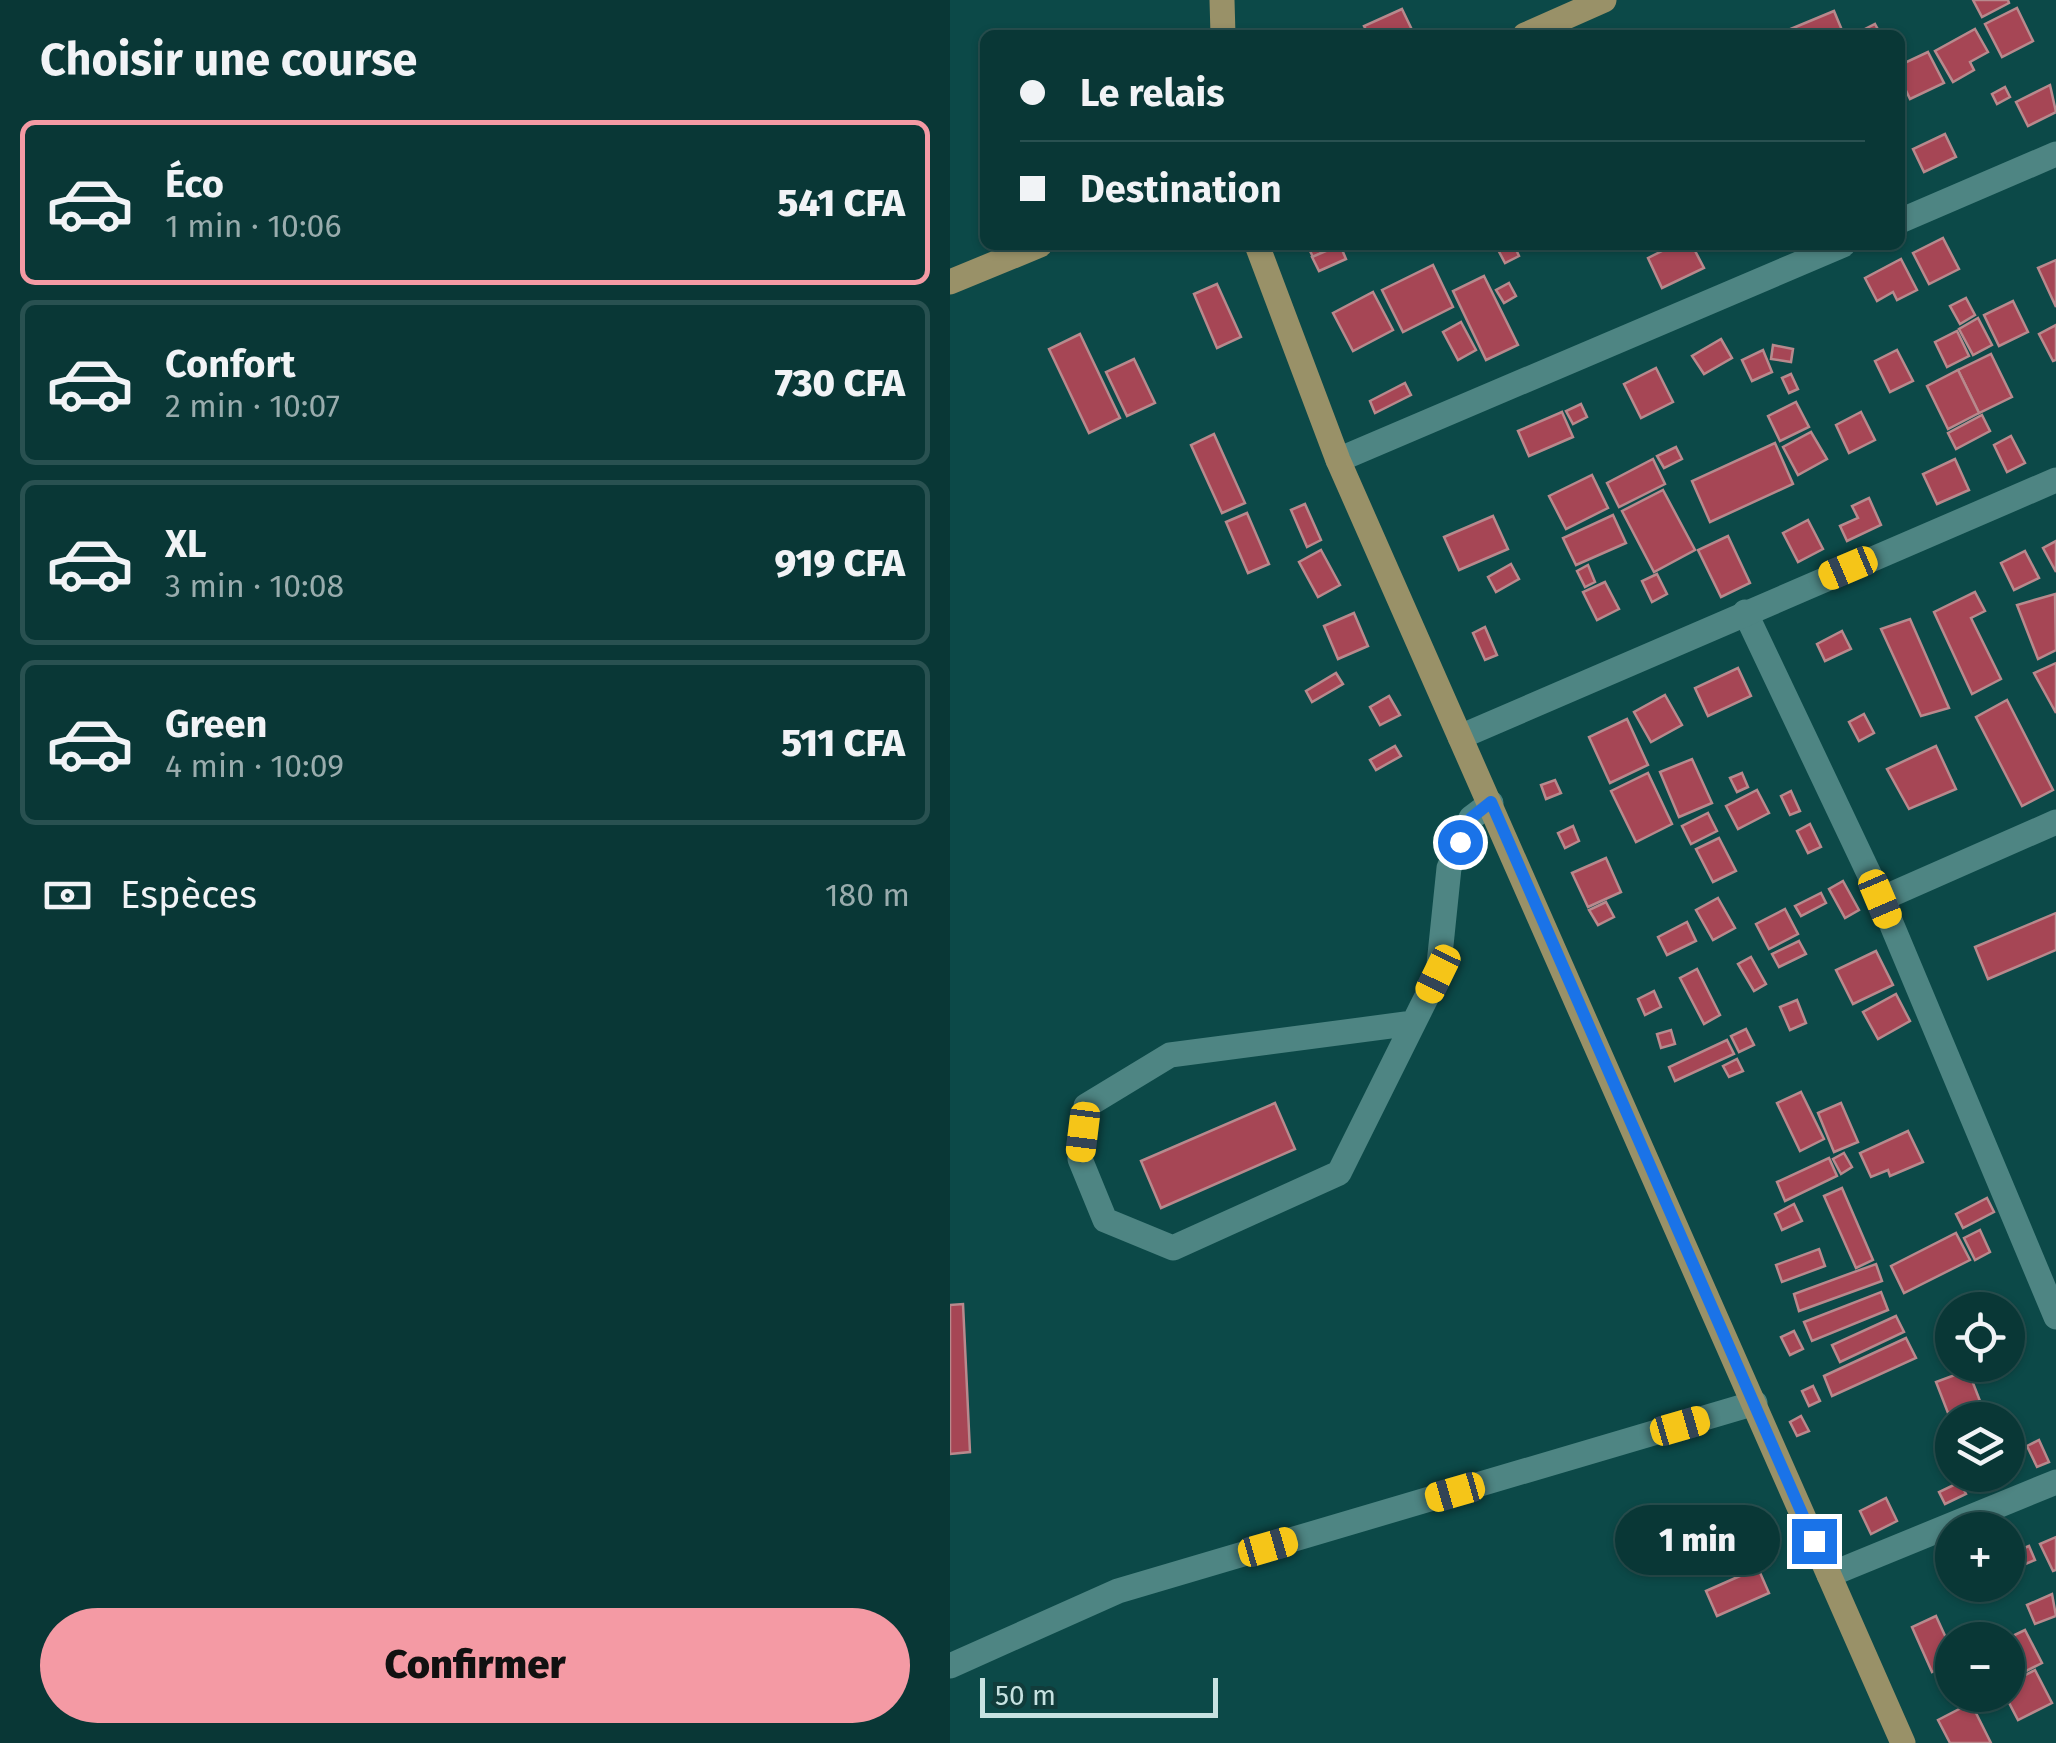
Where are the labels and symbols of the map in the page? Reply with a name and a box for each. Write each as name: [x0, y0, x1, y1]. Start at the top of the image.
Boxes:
car: [1815, 542, 1881, 594]
route start: [1438, 820, 1483, 865]
car: [1854, 866, 1906, 932]
car: [1411, 940, 1465, 1008]
car: [1064, 1100, 1102, 1164]
car: [1647, 1403, 1713, 1449]
car: [1422, 1469, 1488, 1515]
callout: 1 min: [1614, 1506, 1779, 1576]
route end: [1792, 1519, 1837, 1564]
car: [1235, 1524, 1301, 1570]
scale bar: [980, 1673, 1218, 1718]

